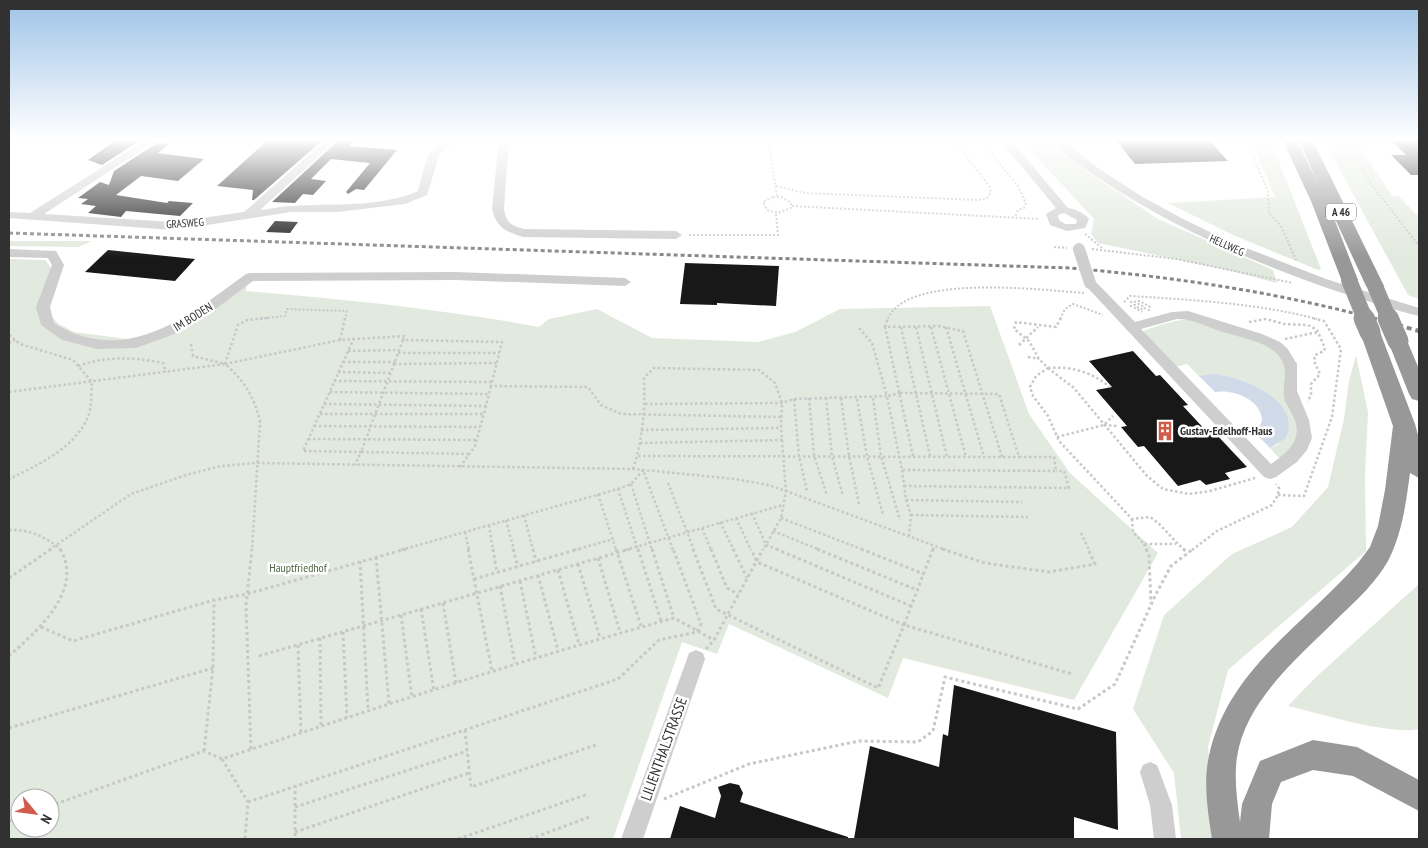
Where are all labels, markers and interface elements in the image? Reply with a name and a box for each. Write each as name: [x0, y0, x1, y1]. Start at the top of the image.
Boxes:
road number: A 46: [1326, 203, 1356, 220]
street label: GRASWEG: [166, 215, 204, 231]
street label: HELLWEG: [1207, 231, 1247, 259]
street label: IM BODEN: [170, 299, 215, 334]
building icon: Gustav-Edelhoff-Haus: [1154, 420, 1176, 442]
place label: Gustav-Edelhoff-Haus: [1180, 423, 1272, 438]
park label: Hauptfriedhof: [269, 560, 328, 575]
street label: LILIENTHALSTRASSE: [636, 695, 691, 803]
north arrow: [10, 788, 60, 838]
text: N: [37, 812, 56, 827]

